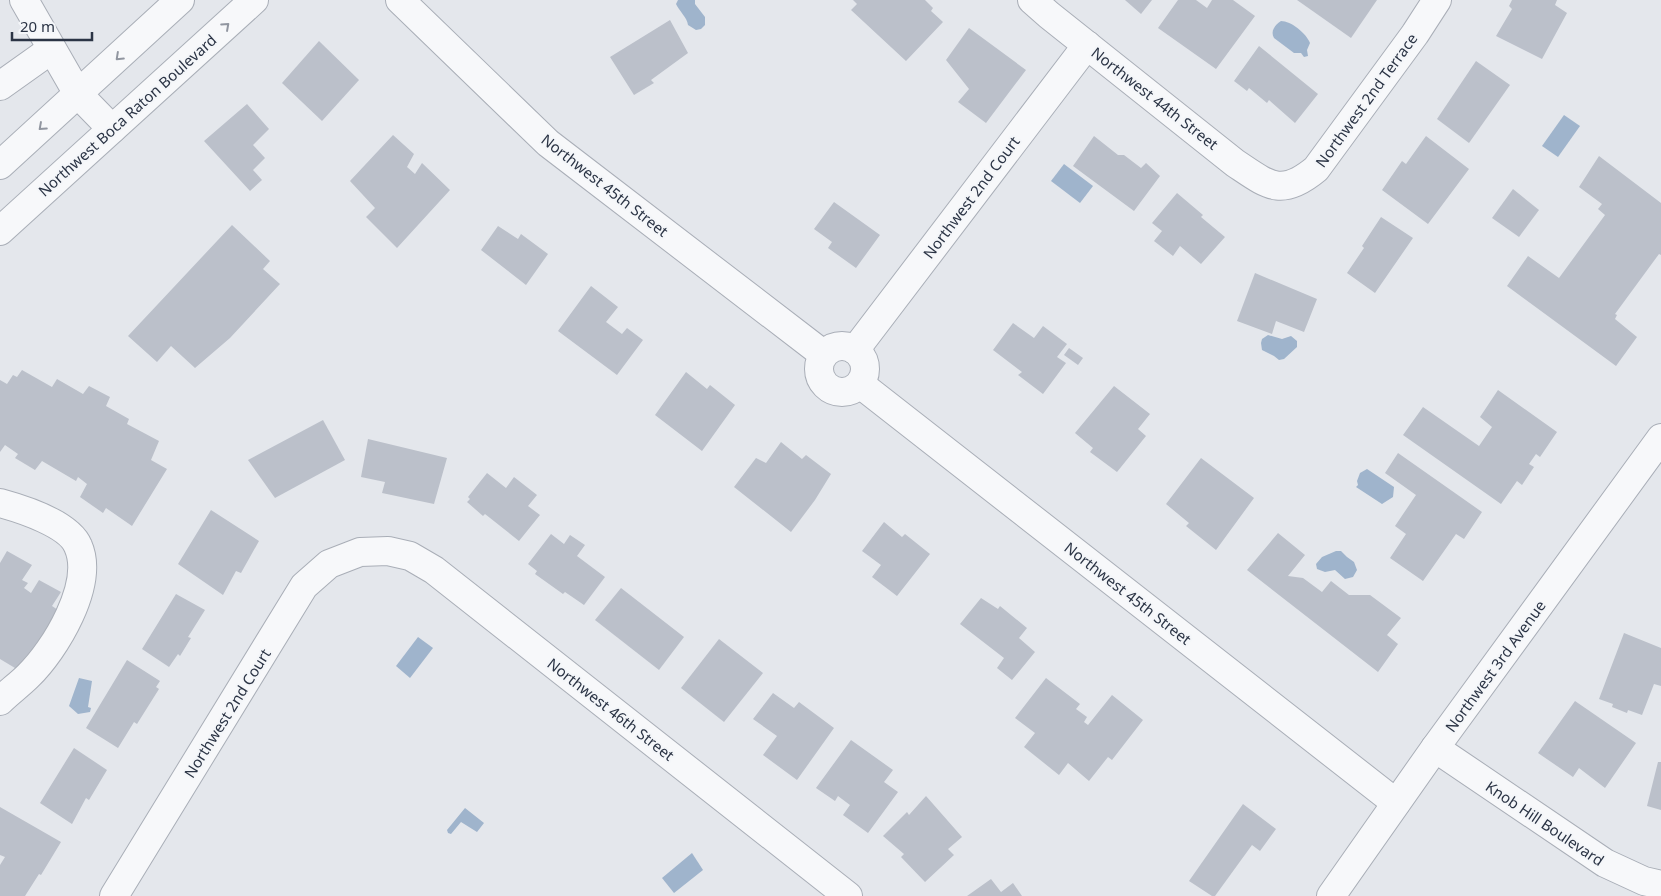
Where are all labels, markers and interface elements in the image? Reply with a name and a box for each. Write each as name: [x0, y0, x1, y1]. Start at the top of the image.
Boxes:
scale bar: [12, 10, 92, 42]
text: 20 m: [20, 16, 55, 36]
one-way arrow: [220, 23, 229, 32]
street label: Northwest 2nd Terrace: [1311, 29, 1421, 171]
street label: Northwest Boca Raton Boulevard: [34, 30, 220, 200]
street label: Northwest 44th Street: [1087, 42, 1223, 154]
one-way arrow: [115, 51, 124, 60]
one-way arrow: [38, 121, 47, 130]
street label: Northwest 45th Street: [537, 129, 673, 241]
street label: Northwest 2nd Court: [918, 131, 1024, 262]
street label: Northwest 45th Street: [1060, 537, 1196, 649]
street label: Northwest 3rd Avenue: [1440, 596, 1550, 736]
street label: Northwest 2nd Court: [179, 644, 275, 781]
street label: Northwest 46th Street: [543, 653, 679, 765]
street label: Knob Hill Boulevard: [1482, 776, 1608, 870]

